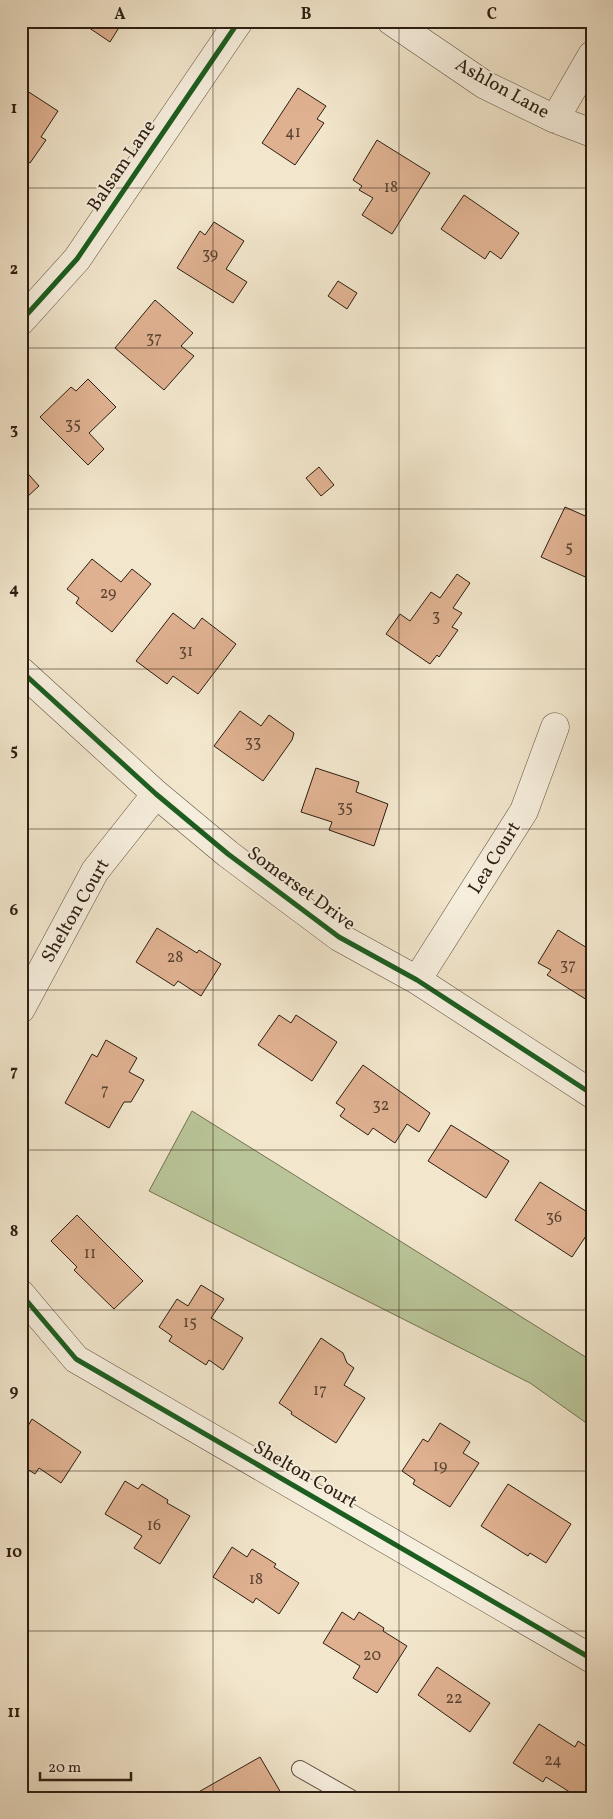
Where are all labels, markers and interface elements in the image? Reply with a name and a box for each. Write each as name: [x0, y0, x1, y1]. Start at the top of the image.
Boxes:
text: A: [114, 4, 126, 26]
text: B: [301, 4, 312, 26]
text: C: [487, 4, 497, 26]
street label: Ashlon Lane: [450, 52, 554, 126]
text: 1: [11, 98, 17, 120]
street label: Balsam Lane: [82, 115, 162, 217]
house number: 41: [285, 122, 301, 144]
house number: 18: [384, 177, 398, 199]
house number: 39: [202, 244, 218, 266]
text: 2: [10, 259, 18, 281]
house number: 37: [146, 328, 162, 350]
house number: 35: [65, 414, 81, 436]
text: 3: [10, 419, 18, 441]
house number: 5: [565, 537, 573, 559]
text: 4: [9, 579, 19, 601]
house number: 29: [100, 583, 116, 605]
house number: 3: [432, 606, 440, 628]
house number: 31: [179, 641, 193, 663]
house number: 33: [245, 732, 261, 754]
text: 5: [10, 740, 18, 762]
house number: 35: [337, 797, 353, 819]
street label: Lea Court: [463, 817, 528, 899]
street label: Somerset Drive: [241, 841, 361, 937]
street label: Shelton Court: [36, 854, 116, 968]
text: 6: [10, 900, 19, 922]
house number: 28: [167, 947, 183, 969]
house number: 37: [560, 955, 576, 977]
text: 7: [10, 1061, 18, 1083]
house number: 7: [101, 1080, 109, 1102]
house number: 32: [373, 1095, 389, 1117]
house number: 36: [546, 1207, 562, 1229]
text: 8: [10, 1221, 18, 1243]
house number: 11: [84, 1243, 96, 1265]
house number: 15: [183, 1312, 197, 1334]
house number: 17: [313, 1380, 327, 1402]
text: 9: [10, 1381, 19, 1403]
street label: Shelton Court: [248, 1435, 362, 1515]
house number: 19: [433, 1456, 447, 1478]
house number: 16: [147, 1515, 161, 1537]
text: 10: [6, 1542, 22, 1564]
house number: 18: [249, 1569, 263, 1591]
house number: 20: [363, 1645, 381, 1667]
house number: 22: [445, 1688, 463, 1710]
text: 11: [8, 1702, 20, 1724]
scale bar: [40, 1749, 131, 1781]
house number: 24: [544, 1750, 562, 1772]
text: 20 m: [48, 1758, 81, 1779]

